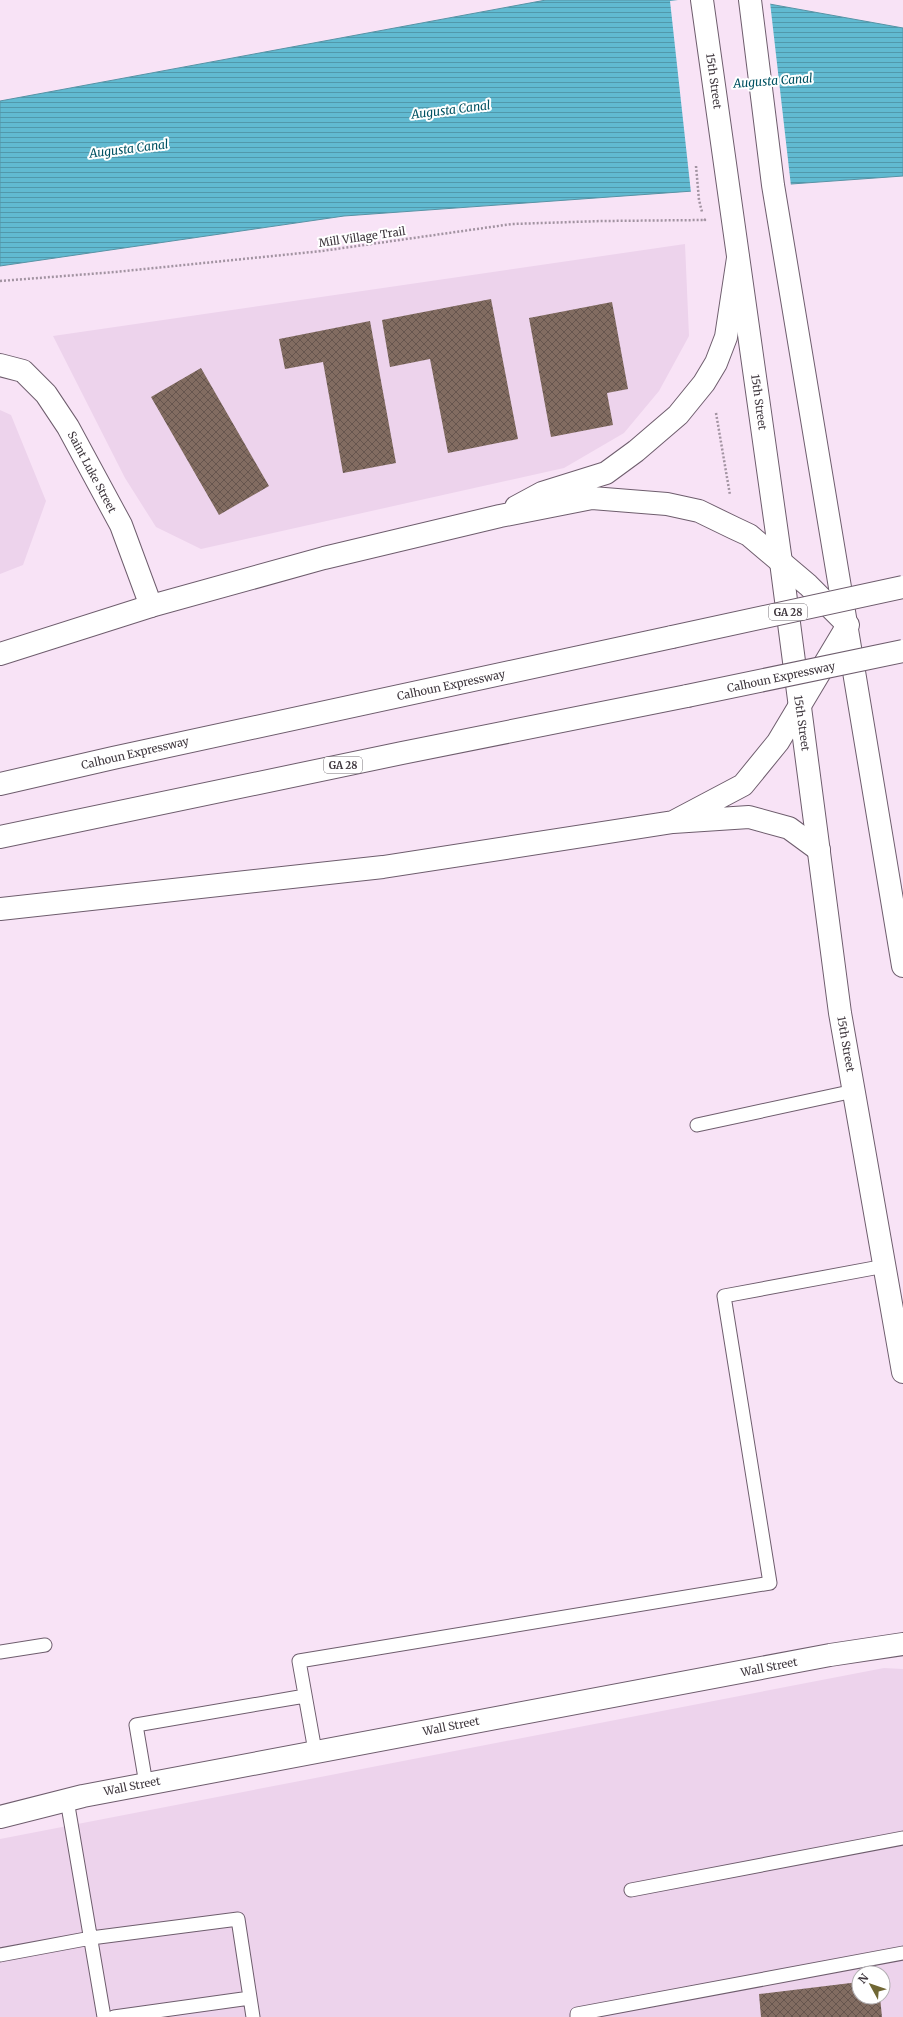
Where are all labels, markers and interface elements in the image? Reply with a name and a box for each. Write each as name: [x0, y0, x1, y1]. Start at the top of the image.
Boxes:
street label: 15th Street: [703, 52, 725, 111]
water label: Augusta Canal: [732, 70, 814, 91]
water label: Augusta Canal: [410, 97, 492, 122]
water label: Augusta Canal: [88, 136, 170, 161]
street label: Mill Village Trail: [318, 224, 407, 250]
street label: 15th Street: [748, 373, 770, 432]
street label: Saint Luke Street: [65, 429, 120, 516]
road number: GA 28: [769, 604, 807, 620]
street label: Calhoun Expressway: [726, 659, 837, 695]
street label: Calhoun Expressway: [396, 667, 507, 703]
street label: 15th Street: [791, 694, 813, 753]
street label: Calhoun Expressway: [80, 734, 191, 772]
road number: GA 28: [324, 757, 362, 773]
street label: 15th Street: [834, 1015, 858, 1074]
street label: Wall Street: [739, 1655, 799, 1680]
street label: Wall Street: [421, 1714, 481, 1739]
street label: Wall Street: [102, 1774, 162, 1799]
north arrow: [851, 1965, 891, 2005]
text: N: [855, 1971, 872, 1986]

